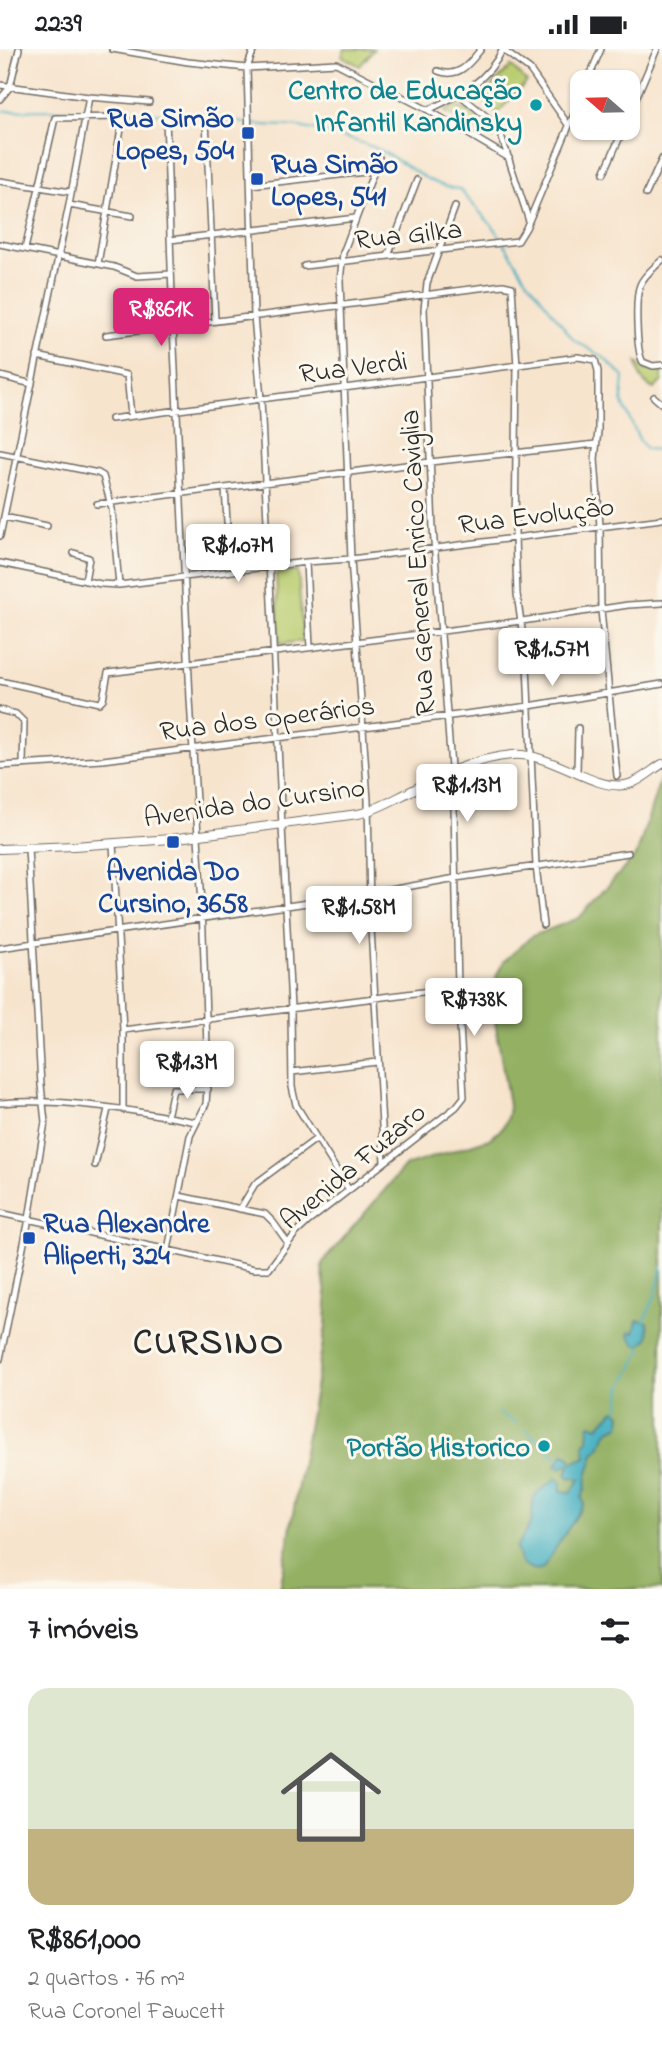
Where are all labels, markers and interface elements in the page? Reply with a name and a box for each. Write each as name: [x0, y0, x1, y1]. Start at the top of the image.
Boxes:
text: 22:39: [35, 6, 82, 44]
north arrow: [570, 70, 640, 140]
map controls: [570, 70, 640, 140]
place label: Centro de Educação Infantil Kandinsky: [288, 72, 522, 145]
marker: Centro de Educação Infantil Kandinsky: [528, 97, 544, 113]
place label: Rua Simão Lopes, 504: [107, 100, 234, 173]
marker: Rua Simão Lopes, 504: [240, 125, 256, 141]
place label: Rua Simão Lopes, 541: [271, 146, 398, 219]
marker: Rua Simão Lopes, 541: [249, 171, 265, 187]
street label: Rua Gilka: [352, 210, 464, 263]
pin: R$861K: [104, 289, 218, 348]
text: R$861K: [129, 294, 193, 327]
street label: Rua Verdi: [297, 343, 410, 396]
street label: Rua General Enrico Caviglia: [391, 409, 448, 717]
street label: Rua Evolução: [456, 488, 617, 547]
pin: R$1.07M: [173, 525, 303, 584]
text: R$1.07M: [202, 530, 274, 563]
pin: R$1.57M: [487, 629, 617, 688]
text: R$1.57M: [514, 634, 590, 667]
street label: Rua dos Operários: [157, 687, 377, 754]
pin: R$1.13M: [402, 765, 532, 824]
street label: Avenida do Cursino: [141, 769, 368, 840]
text: R$1.13M: [432, 770, 502, 803]
marker: Avenida Do Cursino, 3658: [165, 834, 181, 850]
place label: Avenida Do Cursino, 3658: [98, 853, 248, 926]
pin: R$1.58M: [294, 887, 424, 946]
text: R$1.58M: [322, 892, 396, 925]
pin: R$738K: [417, 979, 531, 1038]
text: R$738K: [441, 984, 507, 1017]
pin: R$1.3M: [130, 1041, 244, 1101]
text: R$1.3M: [156, 1047, 218, 1080]
street label: Avenida Fuzaro: [272, 1094, 437, 1241]
place label: Rua Alexandre Aliperti, 324: [43, 1205, 211, 1278]
marker: Rua Alexandre Aliperti, 324: [21, 1230, 37, 1246]
district label: CURSINO: [133, 1319, 285, 1370]
place label: Portão Historico: [347, 1429, 530, 1470]
marker: Portão Historico: [536, 1438, 552, 1454]
text: 7 imóveis: [28, 1609, 139, 1653]
icon: filters: [596, 1612, 634, 1650]
icon: home: [268, 1734, 394, 1860]
text: R$861,000: [28, 1919, 141, 1963]
text: 2 quartos · 76 m²: [28, 1963, 185, 1996]
text: Rua Coronel Fawcett: [28, 1996, 225, 2029]

